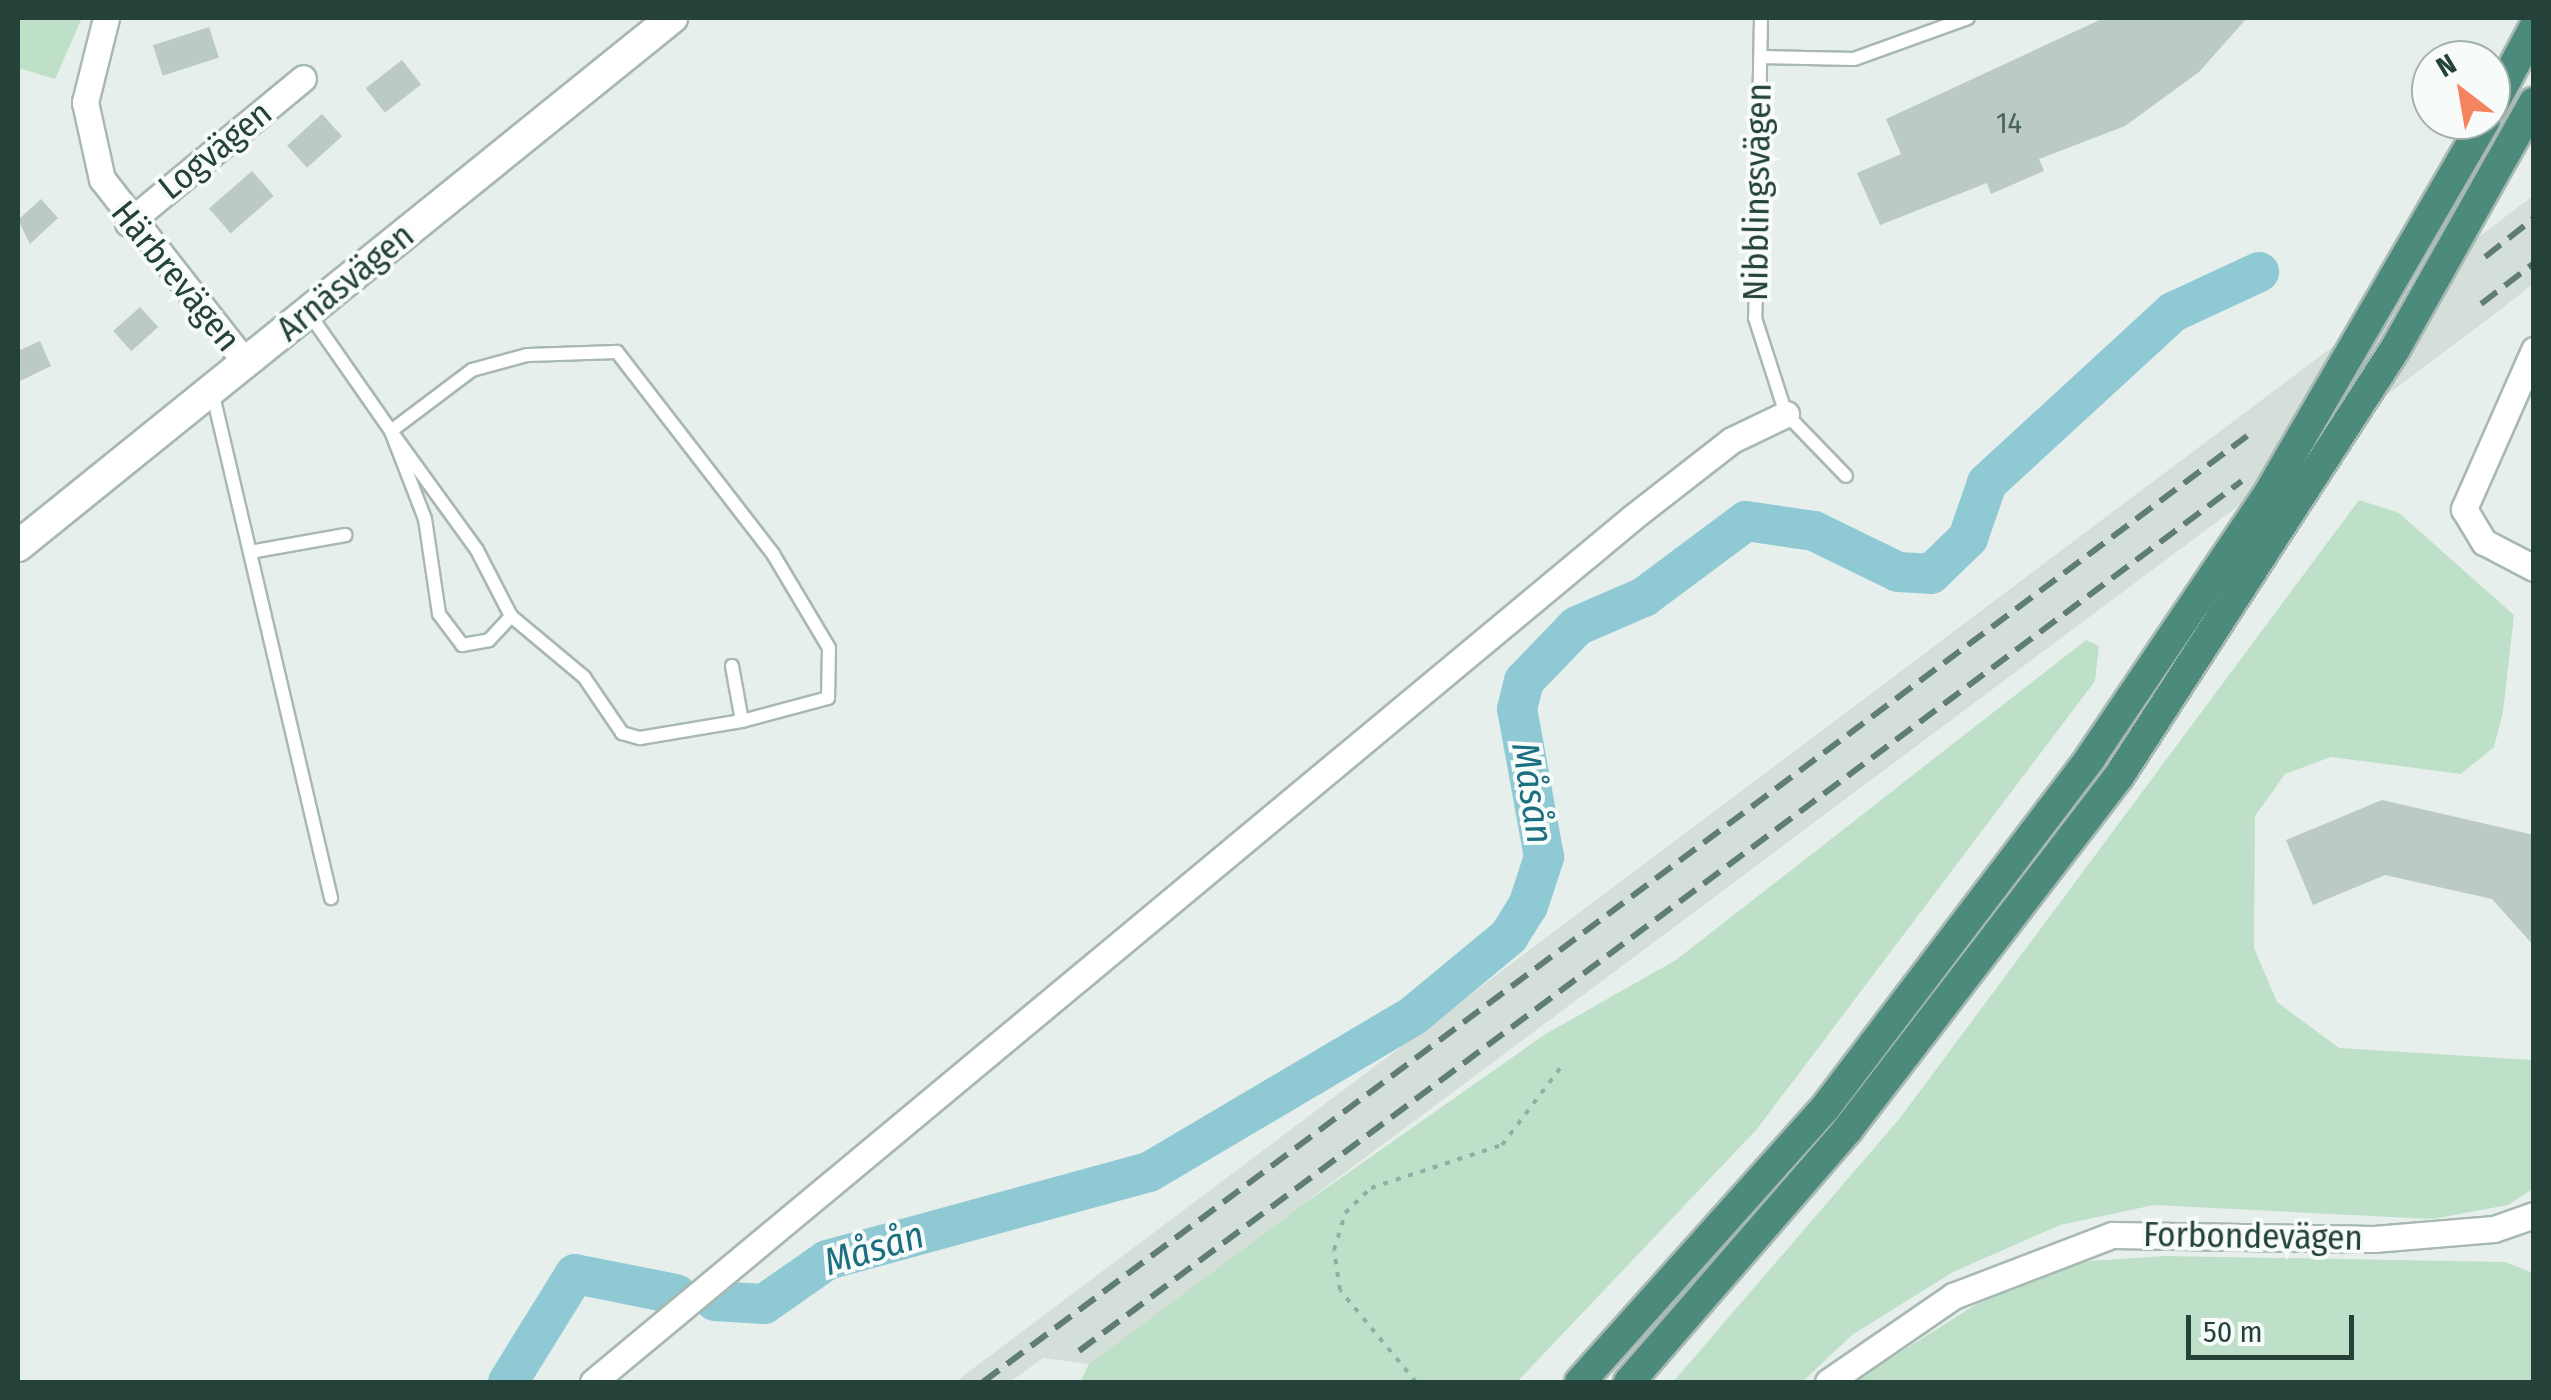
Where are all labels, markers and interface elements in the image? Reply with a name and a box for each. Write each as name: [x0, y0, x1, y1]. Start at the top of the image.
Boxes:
north arrow: [2411, 40, 2511, 140]
text: N: [2431, 47, 2462, 84]
street label: Nibblingsvägen: [1734, 83, 1780, 301]
street label: Logvägen: [150, 92, 280, 208]
house number: 14: [1996, 105, 2022, 141]
street label: Härbrevägen: [103, 192, 249, 360]
street label: Arnäsvägen: [268, 214, 422, 350]
water label: Måsån: [1501, 739, 1563, 847]
water label: Måsån: [818, 1212, 930, 1286]
street label: Forbondevägen: [2143, 1213, 2363, 1259]
scale bar: [2191, 1295, 2358, 1357]
text: 50 m: [2203, 1314, 2263, 1350]

